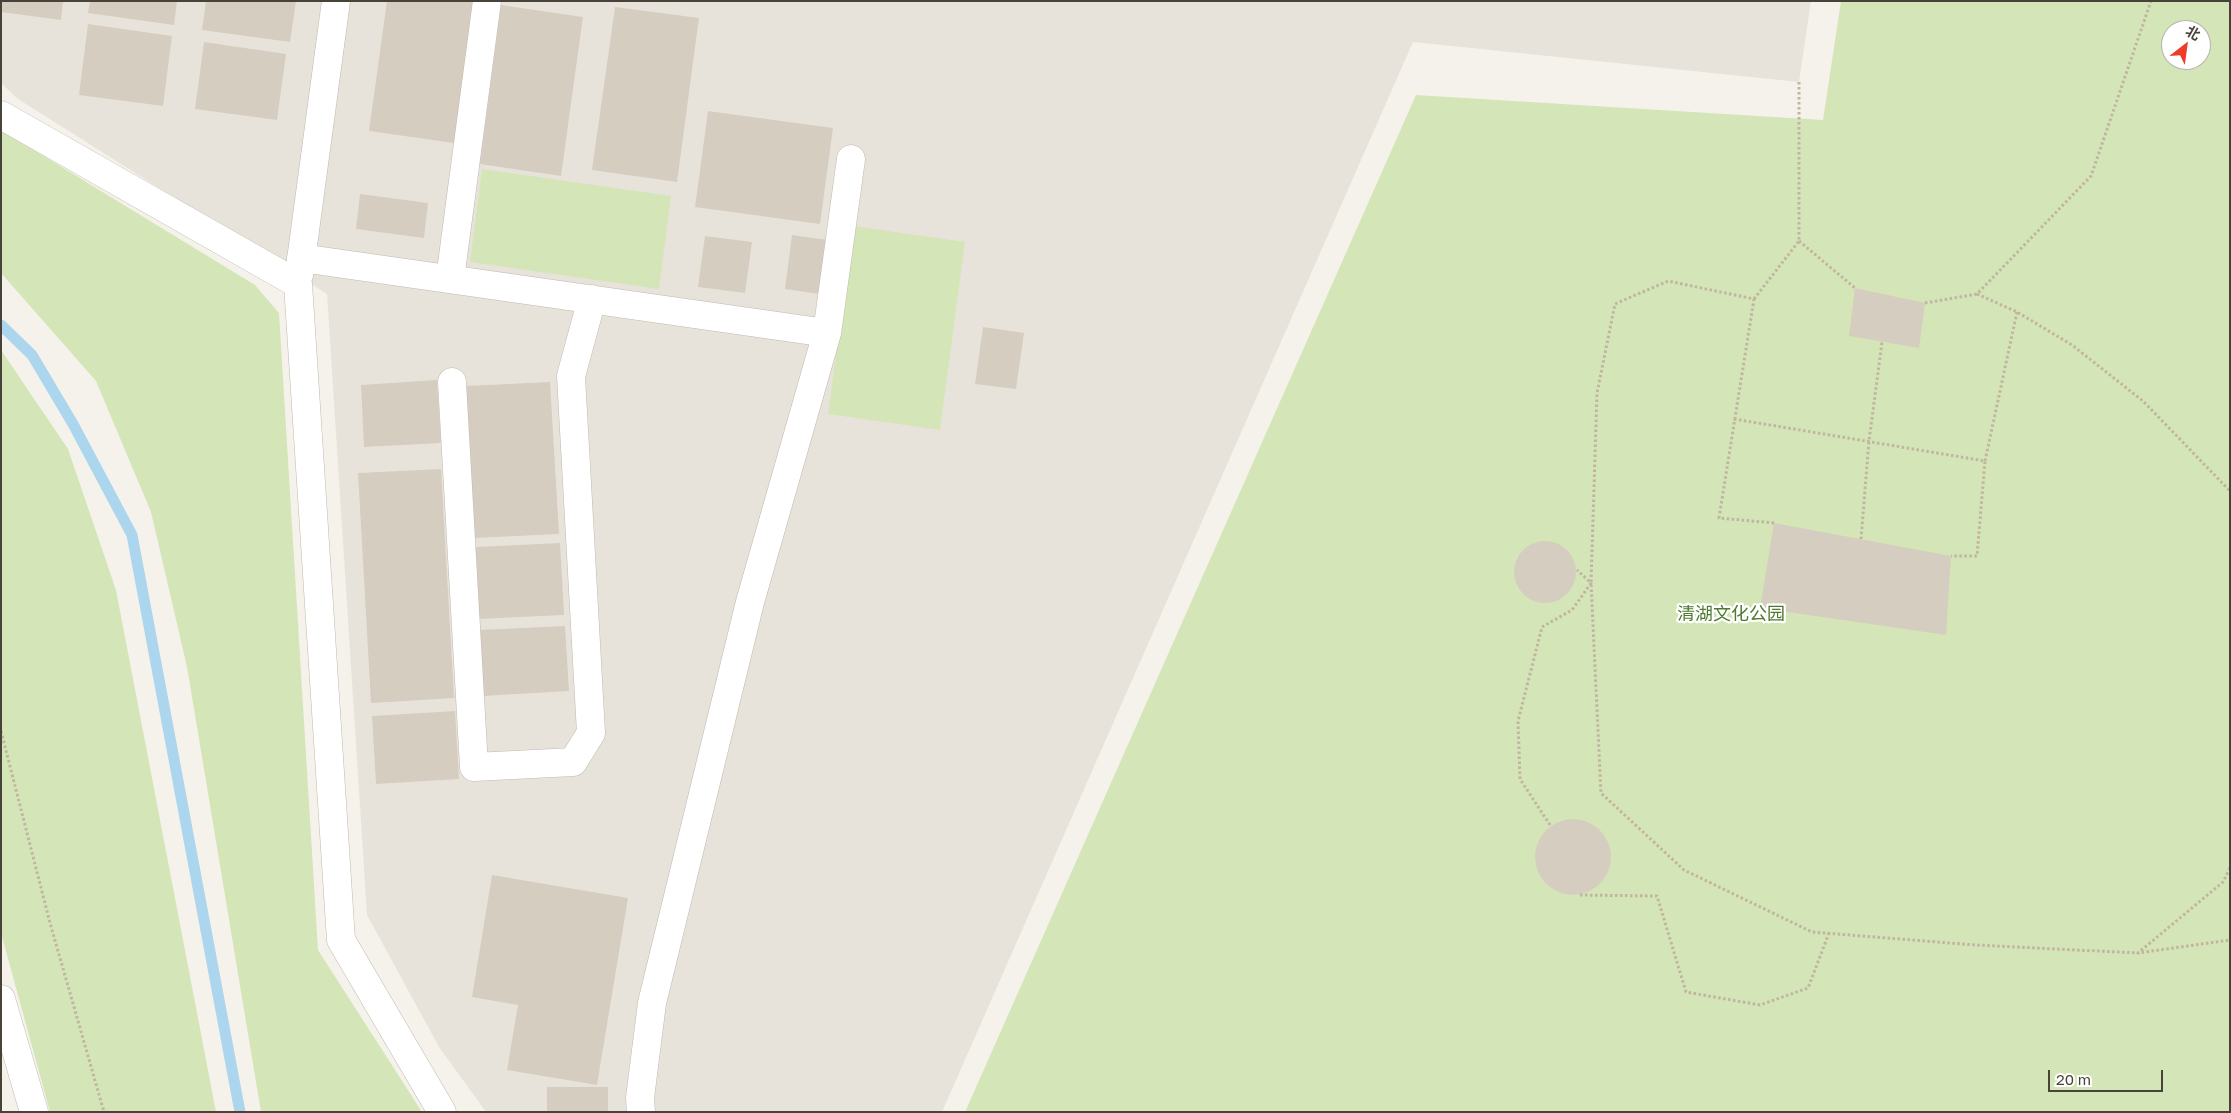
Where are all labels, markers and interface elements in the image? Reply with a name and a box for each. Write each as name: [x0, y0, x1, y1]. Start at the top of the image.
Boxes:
north arrow: [2161, 20, 2211, 70]
text: 北: [2183, 22, 2204, 43]
park label: 清湖文化公园: [1677, 603, 1785, 625]
scale bar: [2051, 1060, 2166, 1092]
text: 20 m: [2056, 1070, 2091, 1088]

